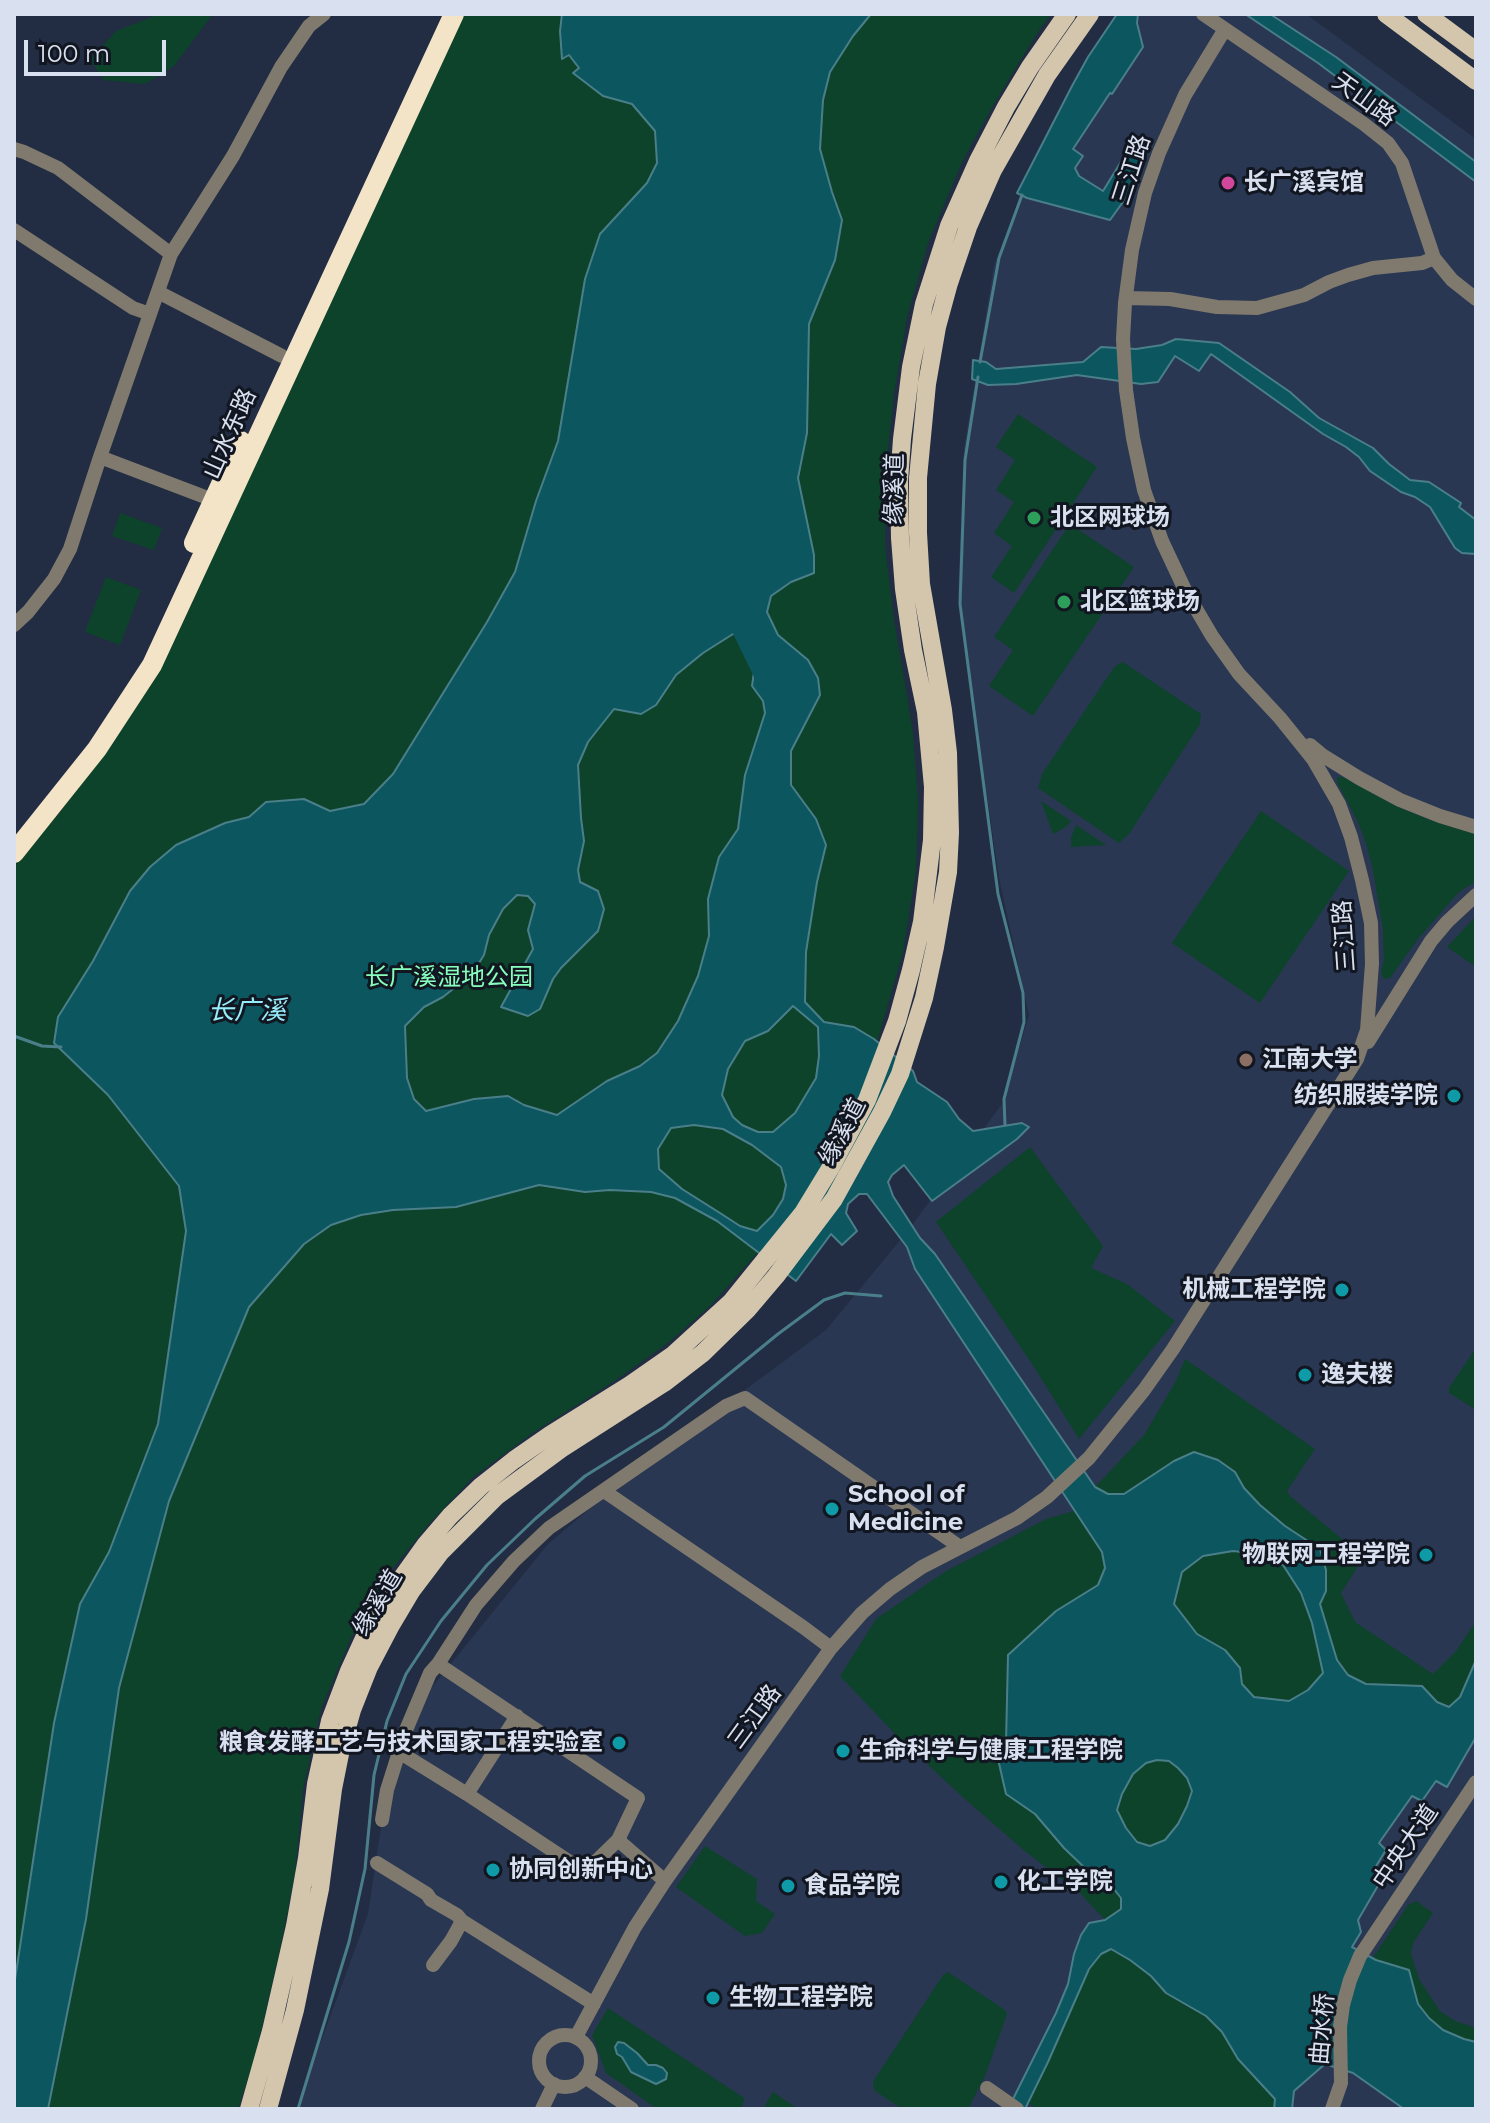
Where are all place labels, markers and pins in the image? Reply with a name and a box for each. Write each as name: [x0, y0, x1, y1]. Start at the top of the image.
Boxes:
place label: 长广溪宾馆: [1244, 169, 1364, 197]
marker: 长广溪宾馆: [1219, 174, 1237, 192]
place label: 北区网球场: [1050, 504, 1170, 532]
marker: 北区网球场: [1025, 509, 1043, 527]
place label: 北区篮球场: [1080, 588, 1200, 616]
marker: 北区篮球场: [1055, 593, 1073, 611]
place label: 江南大学: [1262, 1046, 1358, 1074]
marker: 江南大学: [1237, 1051, 1255, 1069]
place label: 纺织服装学院: [1294, 1082, 1438, 1110]
marker: 纺织服装学院: [1445, 1087, 1463, 1105]
place label: 机械工程学院: [1182, 1276, 1326, 1304]
marker: 机械工程学院: [1333, 1281, 1351, 1299]
place label: 逸夫楼: [1321, 1361, 1393, 1389]
marker: 逸夫楼: [1296, 1366, 1314, 1384]
place label: School of Medicine: [848, 1481, 965, 1537]
marker: School of Medicine: [823, 1500, 841, 1518]
place label: 物联网工程学院: [1242, 1541, 1410, 1569]
marker: 物联网工程学院: [1417, 1546, 1435, 1564]
place label: 粮食发酵工艺与技术国家工程实验室: [219, 1729, 603, 1757]
marker: 粮食发酵工艺与技术国家工程实验室: [610, 1734, 628, 1752]
place label: 生命科学与健康工程学院: [859, 1737, 1123, 1765]
marker: 生命科学与健康工程学院: [834, 1742, 852, 1760]
place label: 协同创新中心: [509, 1856, 653, 1884]
marker: 协同创新中心: [484, 1861, 502, 1879]
place label: 化工学院: [1017, 1868, 1113, 1896]
place label: 食品学院: [804, 1872, 900, 1900]
marker: 化工学院: [992, 1873, 1010, 1891]
marker: 食品学院: [779, 1877, 797, 1895]
place label: 生物工程学院: [729, 1984, 873, 2012]
marker: 生物工程学院: [704, 1989, 722, 2007]

